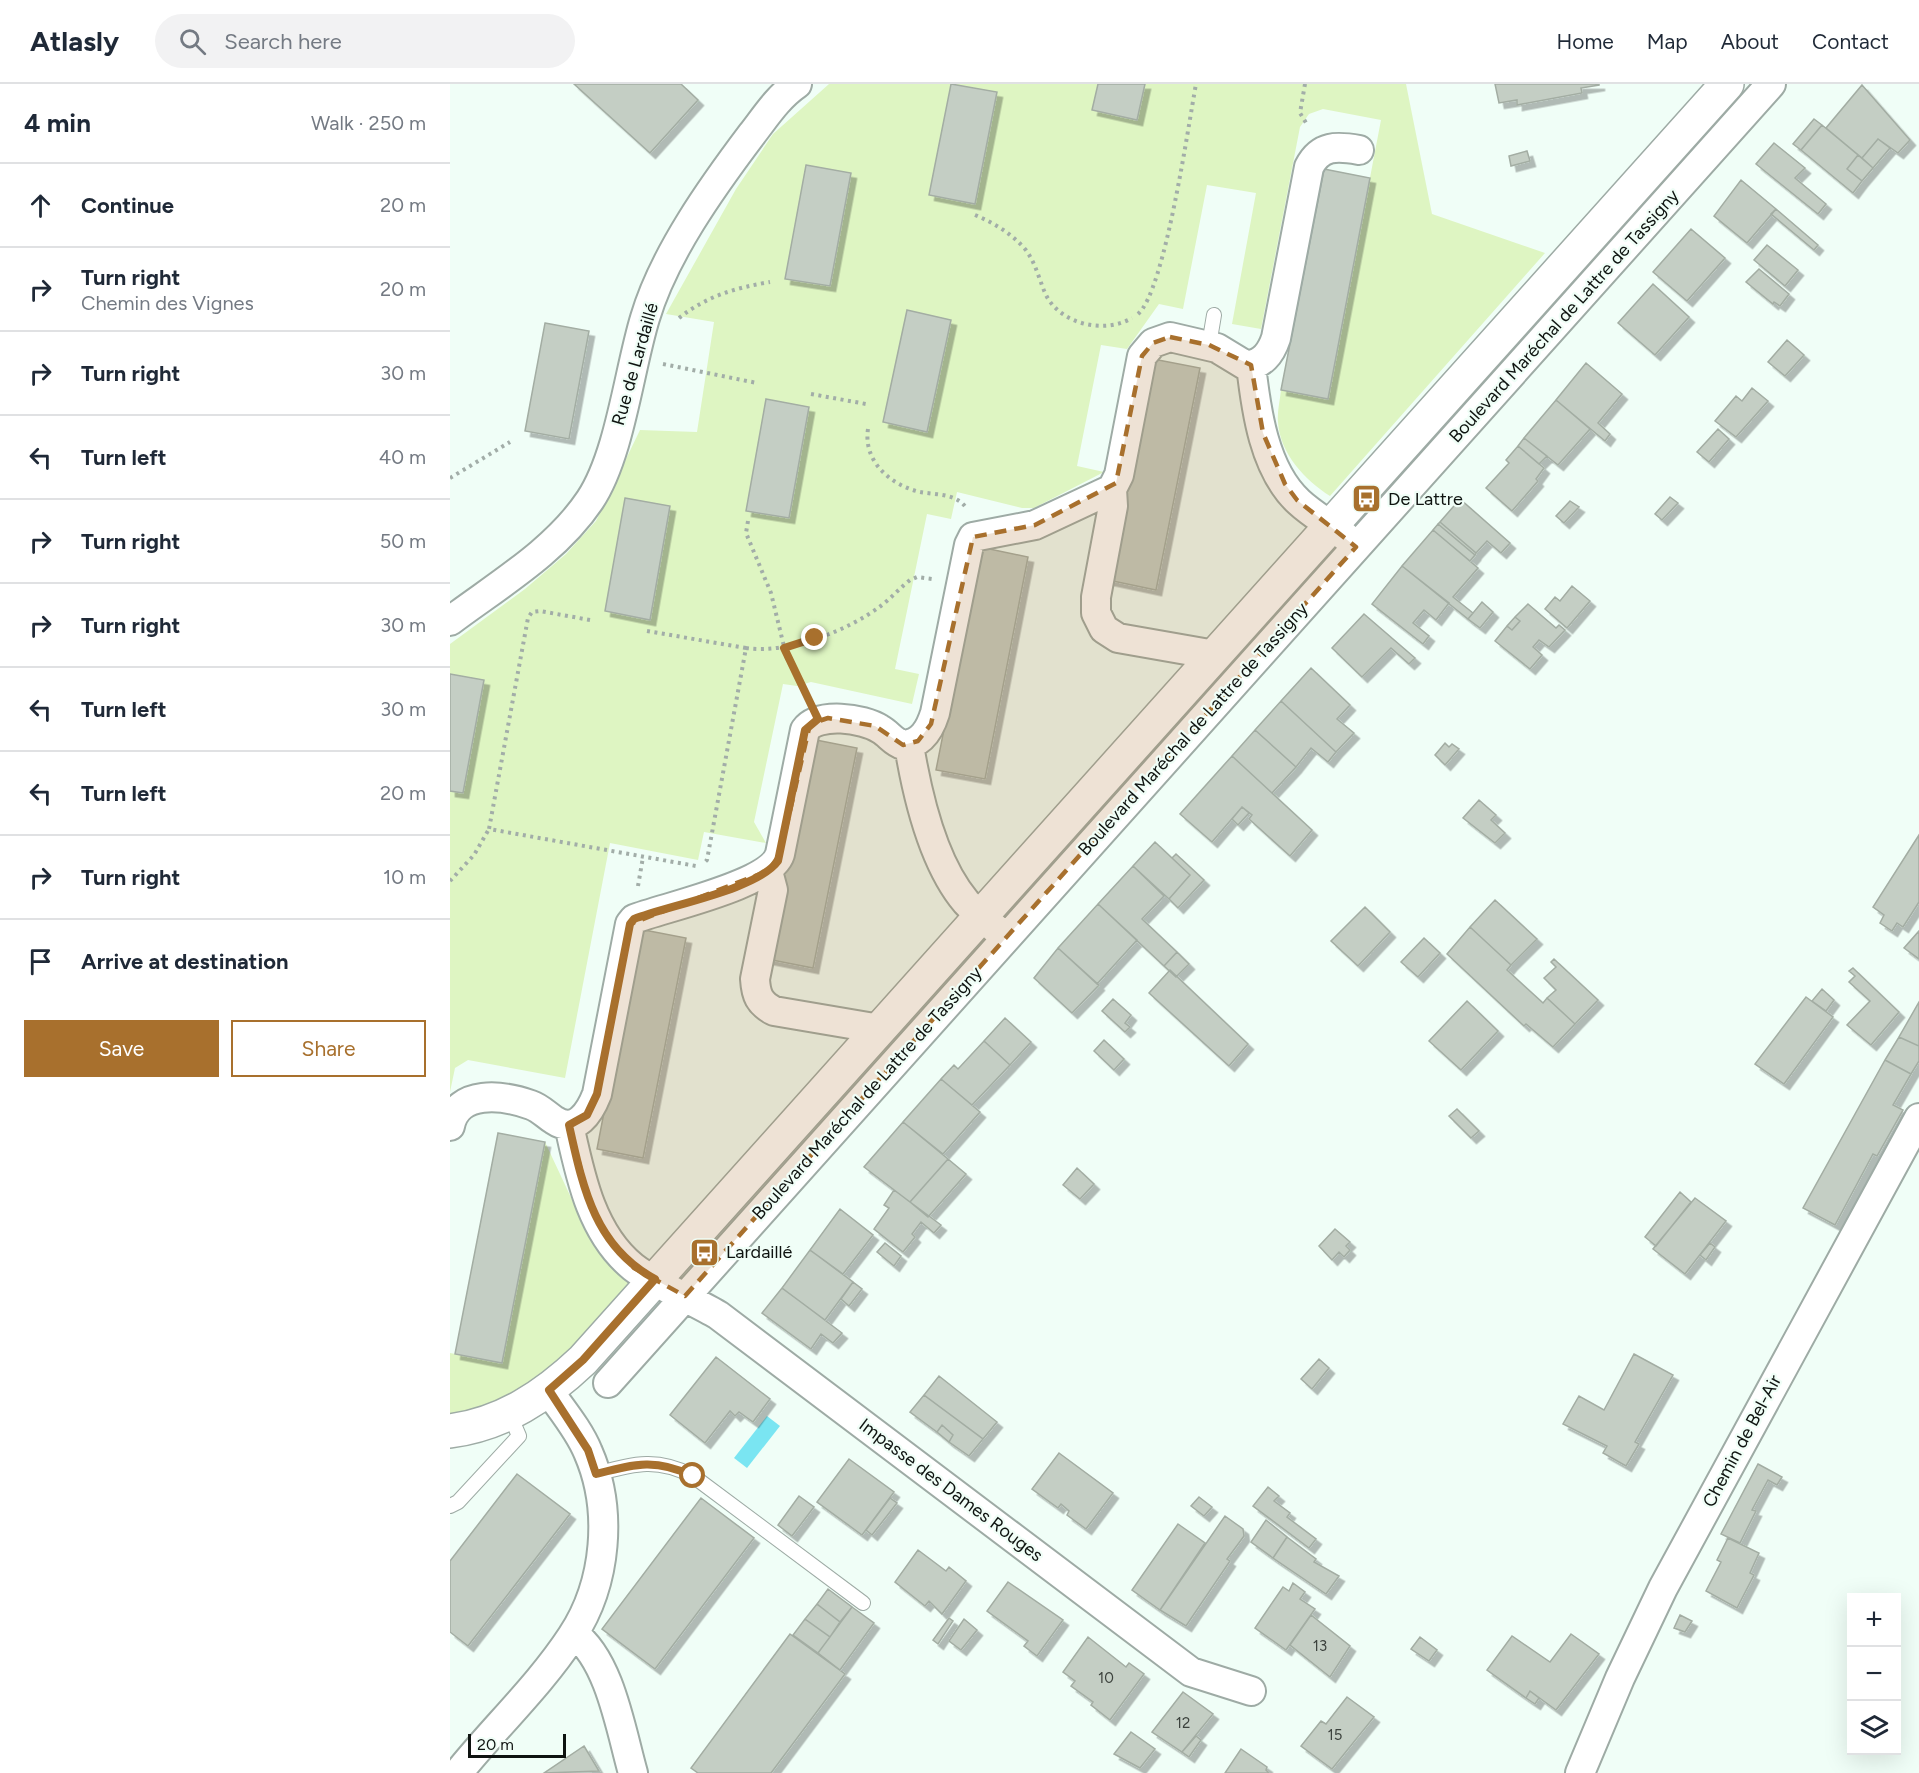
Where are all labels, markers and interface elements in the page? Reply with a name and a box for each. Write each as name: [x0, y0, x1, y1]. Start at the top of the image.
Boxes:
search box: [155, 14, 575, 68]
text: Atlasly: [30, 24, 119, 58]
icon: search: [176, 25, 209, 58]
text: Search here: [224, 28, 342, 55]
text: Home: [1557, 29, 1614, 54]
text: Map: [1647, 29, 1688, 54]
text: About: [1721, 29, 1779, 54]
text: Contact: [1812, 29, 1889, 54]
text: 4 min: [24, 107, 91, 139]
text: Walk · 250 m: [311, 111, 426, 135]
street label: Boulevard Maréchal de Lattre de Tassigny: [1444, 184, 1684, 447]
icon: ahead: [24, 189, 57, 222]
text: Continue: [81, 192, 174, 219]
text: 20 m: [380, 193, 426, 217]
text: Turn right: [81, 264, 180, 291]
icon: right: [24, 273, 57, 306]
text: 20 m: [380, 277, 426, 301]
text: Chemin des Vignes: [81, 291, 254, 315]
street label: Rue de Lardaillé: [607, 300, 663, 428]
icon: right: [24, 357, 57, 390]
text: Turn right: [81, 360, 180, 387]
text: 30 m: [380, 361, 426, 385]
icon: left: [24, 441, 57, 474]
text: Turn left: [81, 444, 167, 471]
text: 40 m: [379, 445, 426, 469]
bus stop icon: De Lattre: [1351, 483, 1383, 515]
place label: De Lattre: [1388, 488, 1463, 510]
icon: right: [24, 525, 57, 558]
text: Turn right: [81, 528, 180, 555]
text: 50 m: [380, 529, 426, 553]
street label: Boulevard Maréchal de Lattre de Tassigny: [1073, 597, 1313, 860]
icon: right: [24, 609, 57, 642]
text: Turn right: [81, 612, 180, 639]
text: 30 m: [380, 613, 426, 637]
route end: [801, 624, 827, 650]
icon: left: [24, 693, 57, 726]
text: Turn left: [81, 696, 167, 723]
text: 30 m: [380, 697, 426, 721]
icon: left: [24, 777, 57, 810]
text: Turn left: [81, 780, 167, 807]
text: 20 m: [380, 781, 426, 805]
icon: right: [24, 861, 57, 894]
text: Turn right: [81, 864, 180, 891]
text: 10 m: [383, 865, 426, 889]
icon: arrive: [24, 945, 57, 978]
text: Arrive at destination: [81, 948, 289, 975]
street label: Boulevard Maréchal de Lattre de Tassigny: [747, 961, 987, 1224]
button: Save: [24, 1020, 219, 1077]
button: Share: [231, 1020, 426, 1077]
bus stop icon: Lardaillé: [689, 1236, 721, 1268]
place label: Lardaillé: [726, 1241, 792, 1263]
street label: Chemin de Bel-Air: [1698, 1371, 1786, 1511]
street label: Impasse des Dames Rouges: [855, 1414, 1047, 1566]
route start: [679, 1462, 705, 1488]
map controls: [1847, 1593, 1901, 1755]
button: +: [1847, 1593, 1901, 1647]
house number: 13: [1313, 1637, 1327, 1655]
button: −: [1847, 1647, 1901, 1701]
house number: 10: [1098, 1669, 1114, 1687]
button: layers: [1847, 1701, 1901, 1755]
house number: 12: [1176, 1714, 1190, 1732]
house number: 15: [1328, 1726, 1342, 1744]
scale bar: [468, 1731, 566, 1758]
text: 20 m: [477, 1735, 514, 1754]

